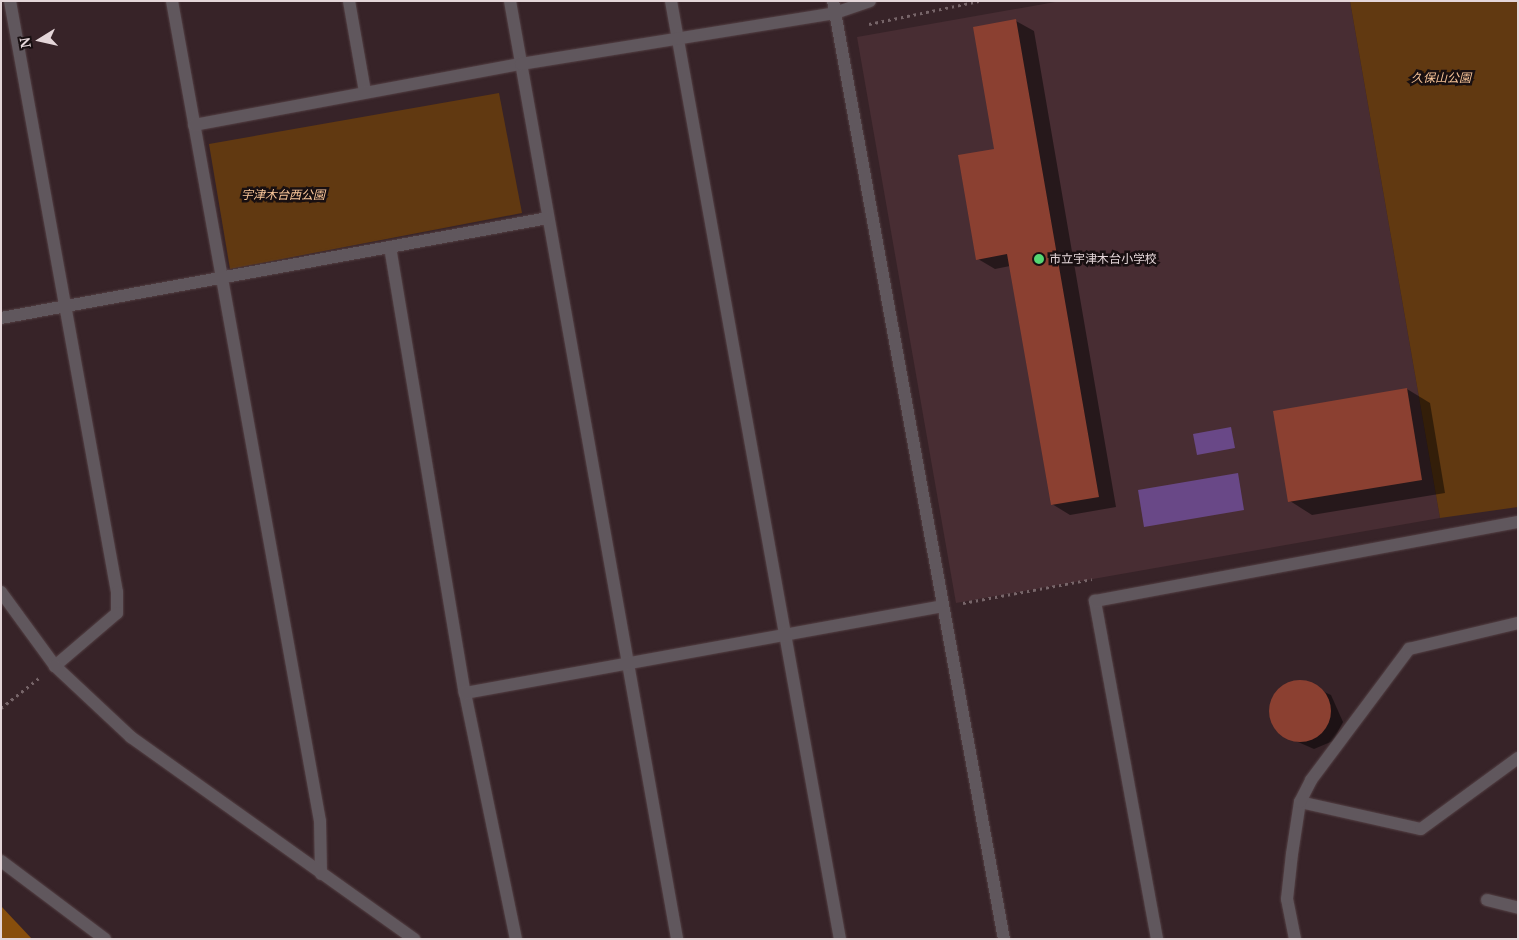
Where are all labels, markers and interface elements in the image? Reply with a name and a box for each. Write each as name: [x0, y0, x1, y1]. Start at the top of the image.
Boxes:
north arrow: [15, 15, 65, 65]
text: N: [14, 36, 35, 50]
park label: 久保山公園: [1411, 71, 1471, 85]
park label: 宇津木台西公園: [241, 188, 325, 202]
place label: 市立宇津木台小学校: [1049, 252, 1157, 266]
marker: 市立宇津木台小学校: [1033, 253, 1045, 265]

